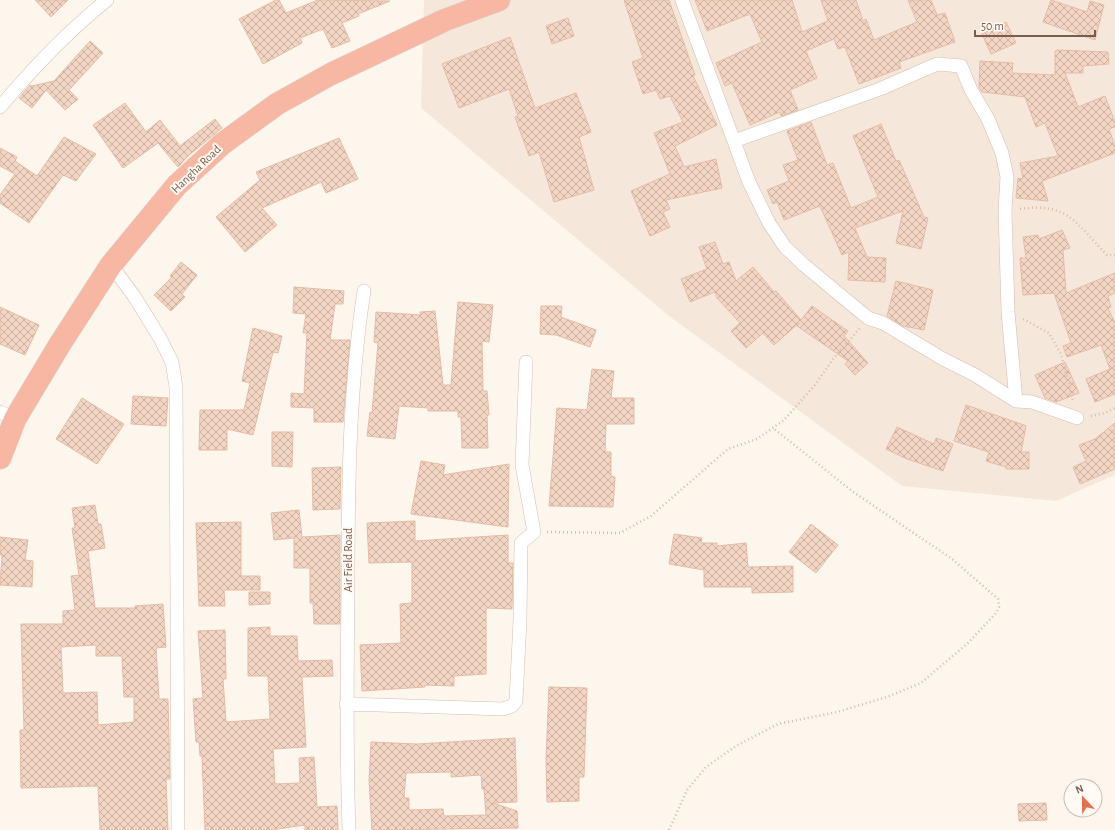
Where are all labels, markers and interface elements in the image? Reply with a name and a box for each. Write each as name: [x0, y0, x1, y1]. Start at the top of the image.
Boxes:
scale bar: [975, 12, 1095, 38]
text: 50 m: [981, 20, 1004, 32]
street label: Hangha Road: [169, 143, 223, 195]
street label: Air Field Road: [342, 528, 354, 592]
north arrow: [1063, 778, 1103, 818]
text: N: [1074, 783, 1085, 796]

